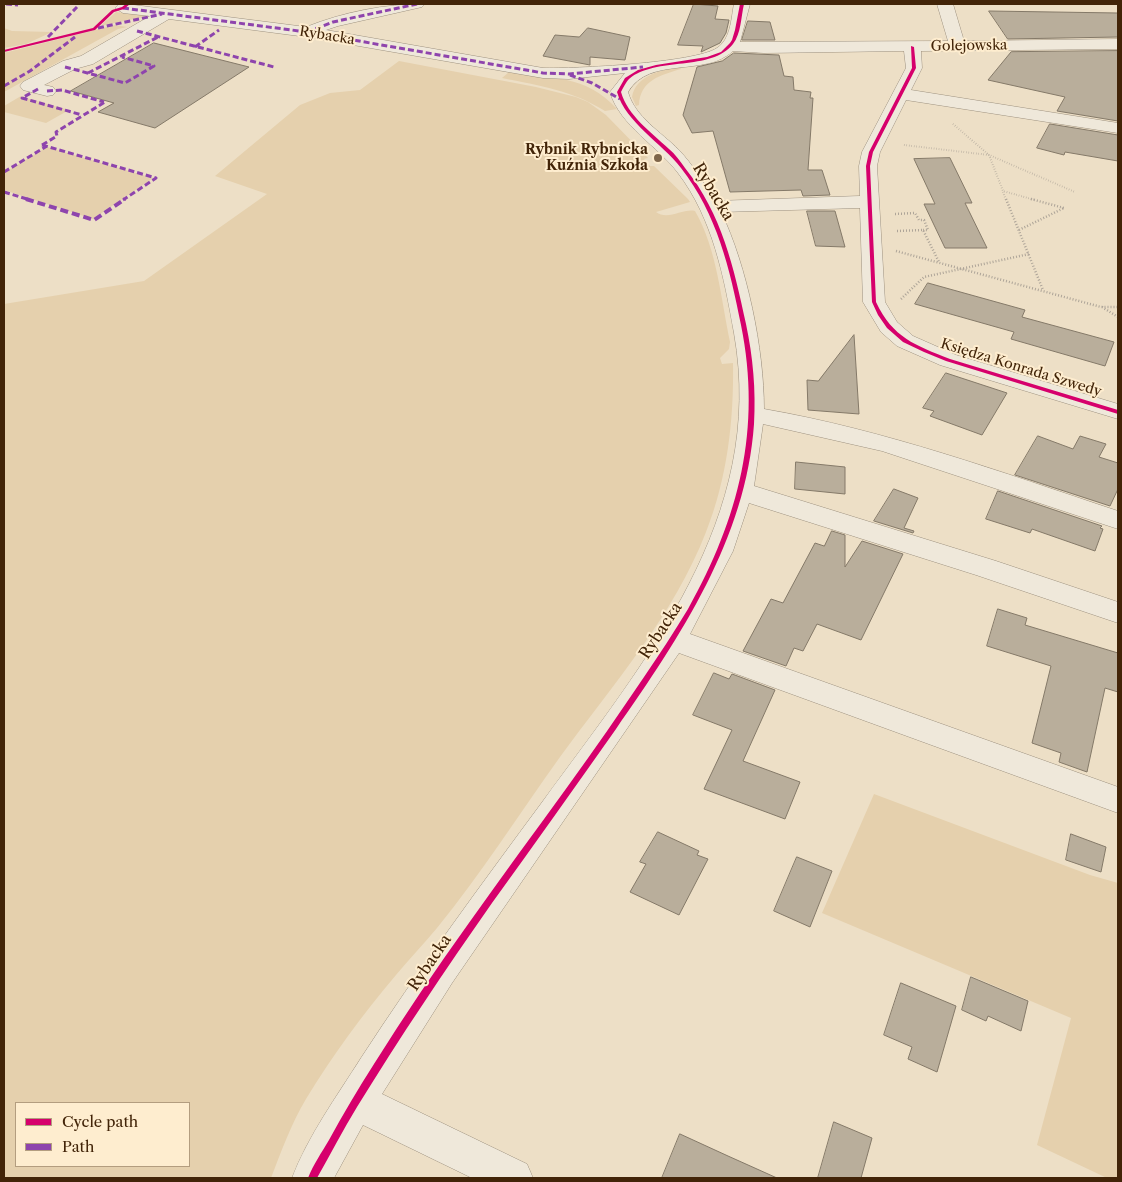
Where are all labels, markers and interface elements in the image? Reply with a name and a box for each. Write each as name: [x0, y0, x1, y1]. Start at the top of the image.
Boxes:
street label: Rybacka: [298, 23, 356, 49]
street label: Golejowska: [931, 37, 1007, 55]
place label: Rybnik Rybnicka Kuźnia Szkoła: [525, 142, 648, 174]
marker: Rybnik Rybnicka Kuźnia Szkoła: [652, 152, 664, 164]
street label: Rybacka: [688, 160, 738, 224]
street label: Księdza Konrada Szwedy: [939, 336, 1103, 400]
street label: Rybacka: [636, 599, 686, 663]
street label: Rybacka: [404, 931, 456, 995]
legend: [15, 1102, 190, 1167]
text: Cycle path: [62, 1112, 138, 1131]
text: Path: [62, 1137, 94, 1156]

